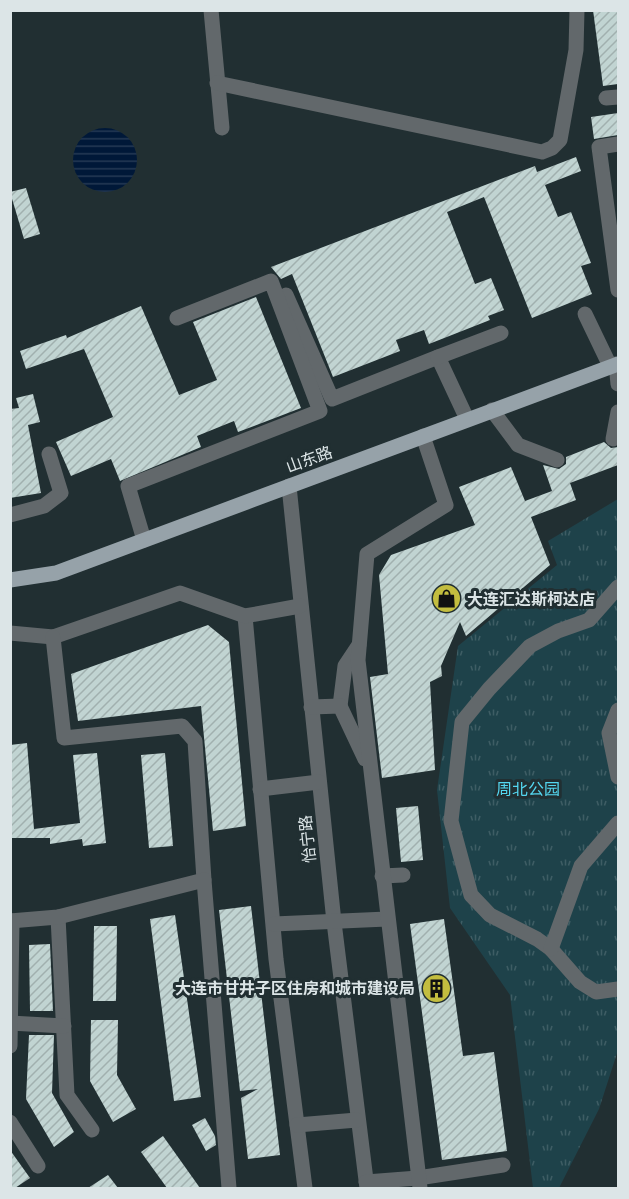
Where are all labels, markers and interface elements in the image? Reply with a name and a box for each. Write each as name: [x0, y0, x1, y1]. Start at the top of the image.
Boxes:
street label: 山东路: [282, 440, 336, 478]
shop icon: 大连汇达斯柯达店: [430, 583, 462, 615]
place label: 大连汇达斯柯达店: [467, 587, 595, 611]
park label: 周北公园: [496, 777, 560, 801]
street label: 怡宁路: [293, 814, 321, 864]
building icon: 大连市甘井子区住房和城市建设局: [420, 972, 452, 1004]
place label: 大连市甘井子区住房和城市建设局: [175, 976, 415, 1000]

